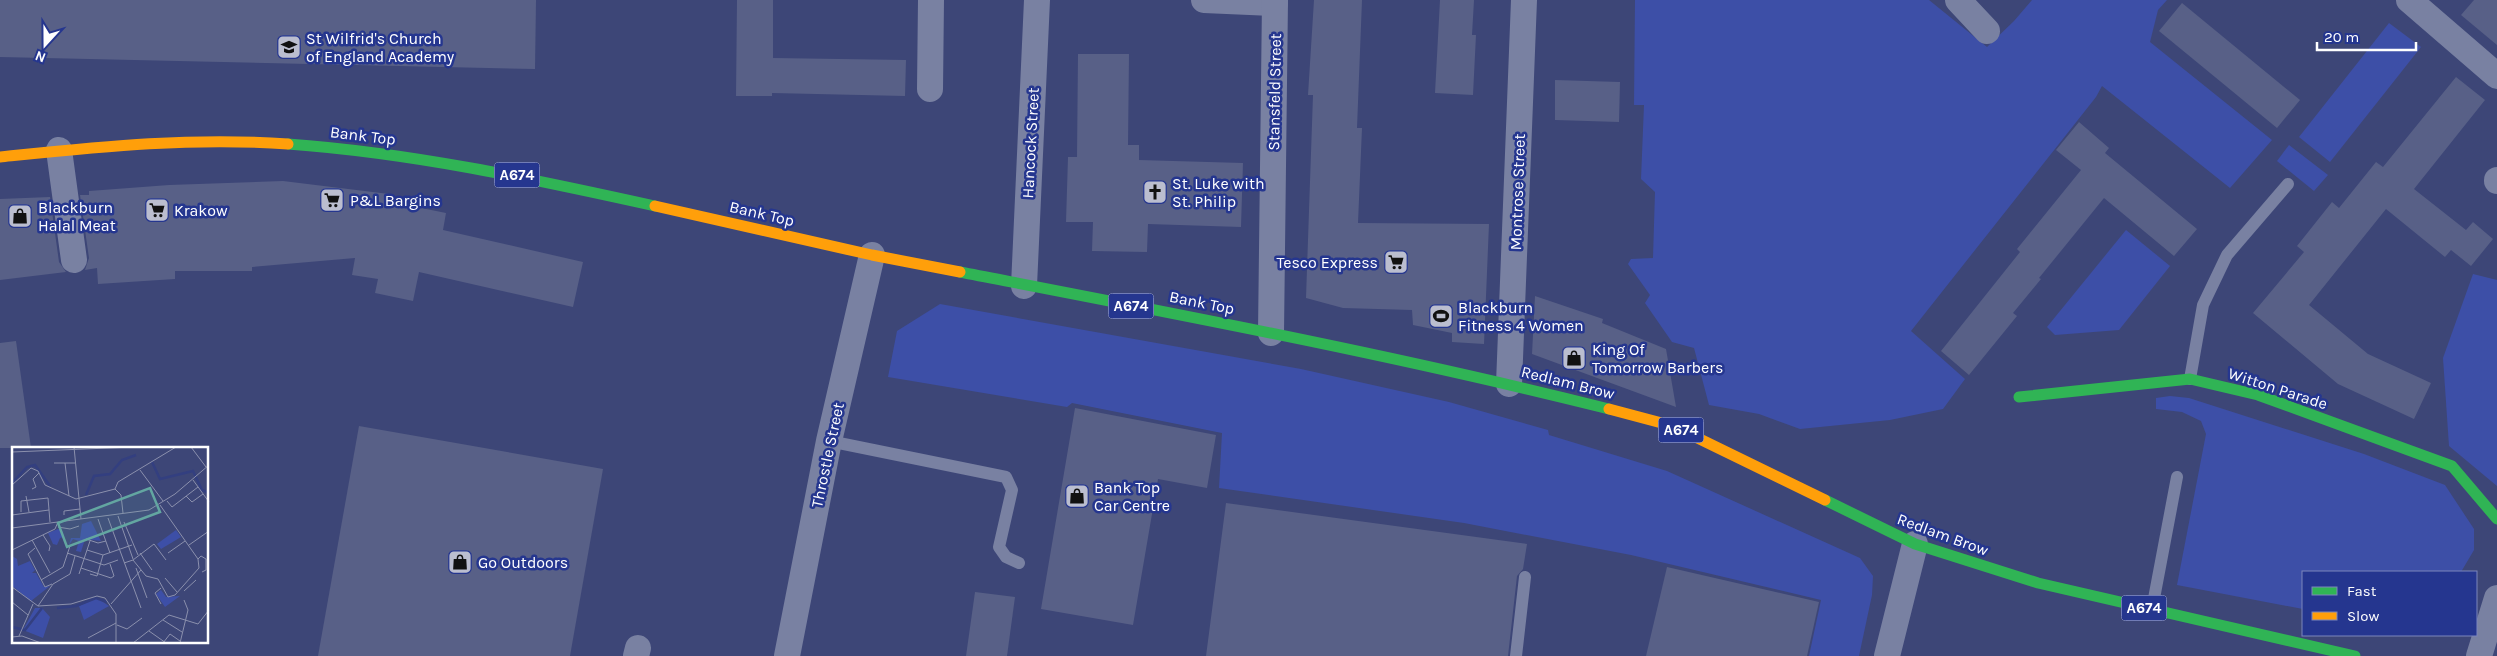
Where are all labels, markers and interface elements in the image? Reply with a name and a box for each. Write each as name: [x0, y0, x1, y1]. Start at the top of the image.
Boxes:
north arrow: [20, 20, 70, 70]
scale bar: [2317, 20, 2416, 52]
text: 20 m: [2324, 28, 2359, 46]
place label: St Wilfrid's Church of England Academy: [306, 29, 455, 66]
street label: Stansfeld Street: [1264, 33, 1285, 151]
school or university icon: St Wilfrid's Church of England Academy: [276, 34, 302, 60]
text: N: [33, 47, 48, 66]
street label: Hancock Street: [1018, 87, 1043, 199]
street label: Bank Top: [329, 122, 397, 149]
street label: Montrose Street: [1506, 133, 1529, 251]
road number: A674: [494, 162, 540, 188]
place label: St. Luke with St. Philip: [1172, 174, 1265, 211]
church icon: St. Luke with St. Philip: [1142, 179, 1168, 205]
supermarket icon: P&L Bargins: [319, 187, 345, 213]
place label: P&L Bargins: [350, 191, 441, 210]
supermarket icon: Krakow: [144, 197, 170, 223]
street label: Bank Top: [728, 197, 796, 230]
place label: Blackburn Halal Meat: [38, 198, 116, 235]
place label: Krakow: [174, 201, 228, 220]
shop icon: Blackburn Halal Meat: [7, 203, 33, 229]
supermarket icon: Tesco Express: [1383, 249, 1409, 275]
place label: Tesco Express: [1276, 253, 1378, 272]
street label: Bank Top: [1168, 287, 1236, 318]
road number: A674: [1108, 294, 1154, 318]
place label: Blackburn Fitness 4 Women: [1458, 298, 1584, 335]
sports icon: Blackburn Fitness 4 Women: [1428, 303, 1454, 329]
place label: King Of Tomorrow Barbers: [1592, 340, 1723, 377]
shop icon: King Of Tomorrow Barbers: [1561, 345, 1587, 371]
street label: Redlam Brow: [1519, 362, 1617, 403]
street label: Witton Parade: [2226, 363, 2330, 413]
street label: Throstle Street: [807, 401, 848, 509]
road number: A674: [1658, 418, 1704, 442]
inset map: [12, 447, 209, 644]
place label: Bank Top Car Centre: [1094, 478, 1170, 515]
shop icon: Bank Top Car Centre: [1064, 483, 1090, 509]
street label: Redlam Brow: [1895, 509, 1991, 560]
shop icon: Go Outdoors: [447, 549, 473, 575]
place label: Go Outdoors: [478, 553, 568, 572]
legend: [2302, 571, 2477, 636]
text: Fast: [2347, 582, 2377, 600]
road number: A674: [2122, 596, 2166, 620]
text: Slow: [2347, 607, 2379, 625]

